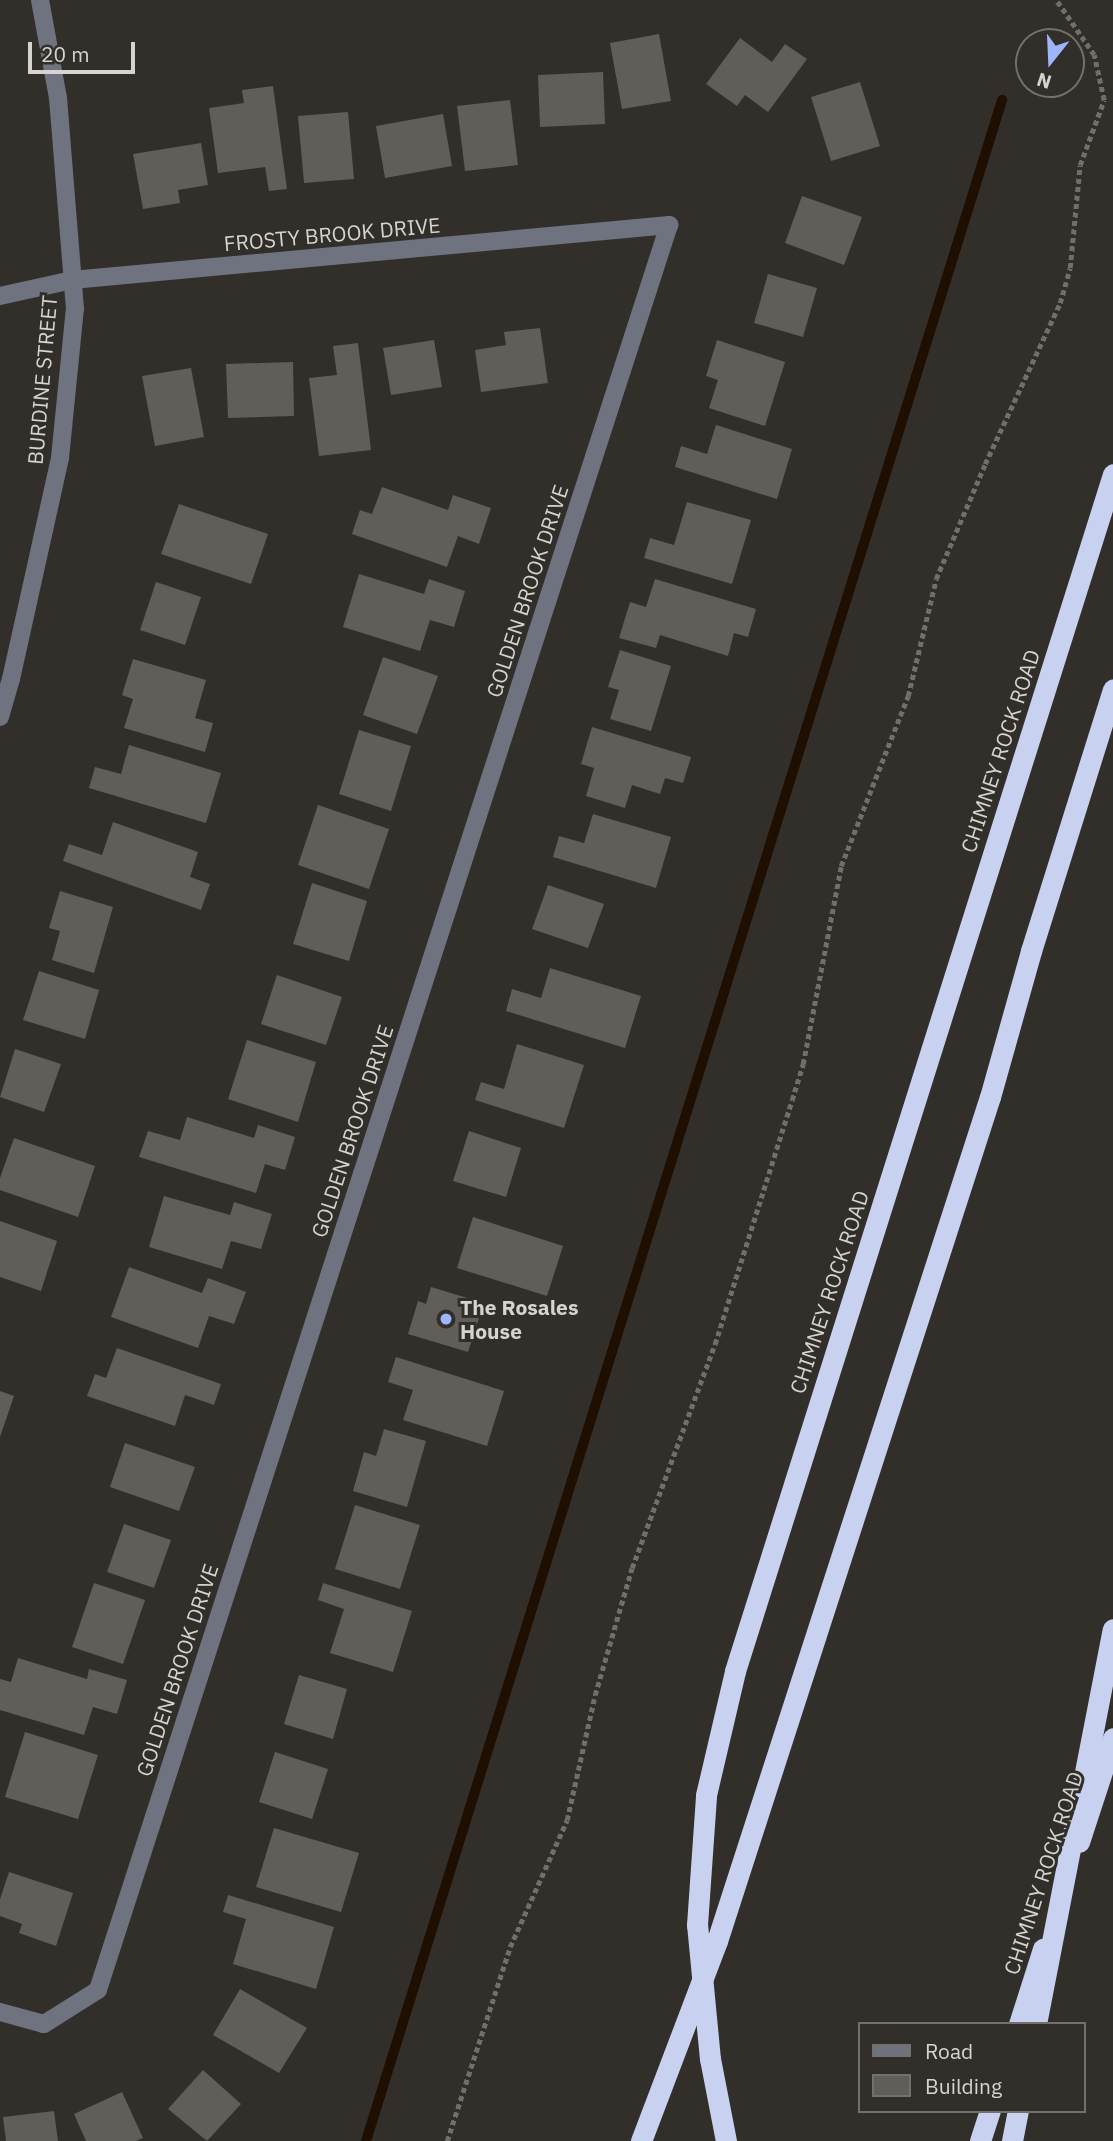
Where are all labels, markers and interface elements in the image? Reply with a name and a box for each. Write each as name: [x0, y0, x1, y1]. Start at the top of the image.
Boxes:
scale bar: [32, 28, 138, 72]
north arrow: [1015, 28, 1085, 98]
text: 20 m: [41, 40, 90, 68]
text: N: [1034, 68, 1054, 95]
street label: FROSTY BROOK DRIVE: [223, 212, 441, 256]
street label: BURDINE STREET: [22, 294, 62, 466]
street label: GOLDEN BROOK DRIVE: [481, 482, 573, 700]
street label: CHIMNEY ROCK ROAD: [955, 646, 1045, 856]
street label: GOLDEN BROOK DRIVE: [306, 1022, 398, 1240]
street label: CHIMNEY ROCK ROAD: [784, 1187, 874, 1397]
place label: The Rosales House: [460, 1294, 579, 1344]
marker: The Rosales House: [438, 1311, 454, 1327]
street label: GOLDEN BROOK DRIVE: [131, 1561, 223, 1779]
street label: CHIMNEY ROCK ROAD: [998, 1768, 1088, 1978]
legend: [858, 2022, 1085, 2113]
text: Road: [925, 2037, 973, 2065]
text: Building: [925, 2072, 1002, 2100]

